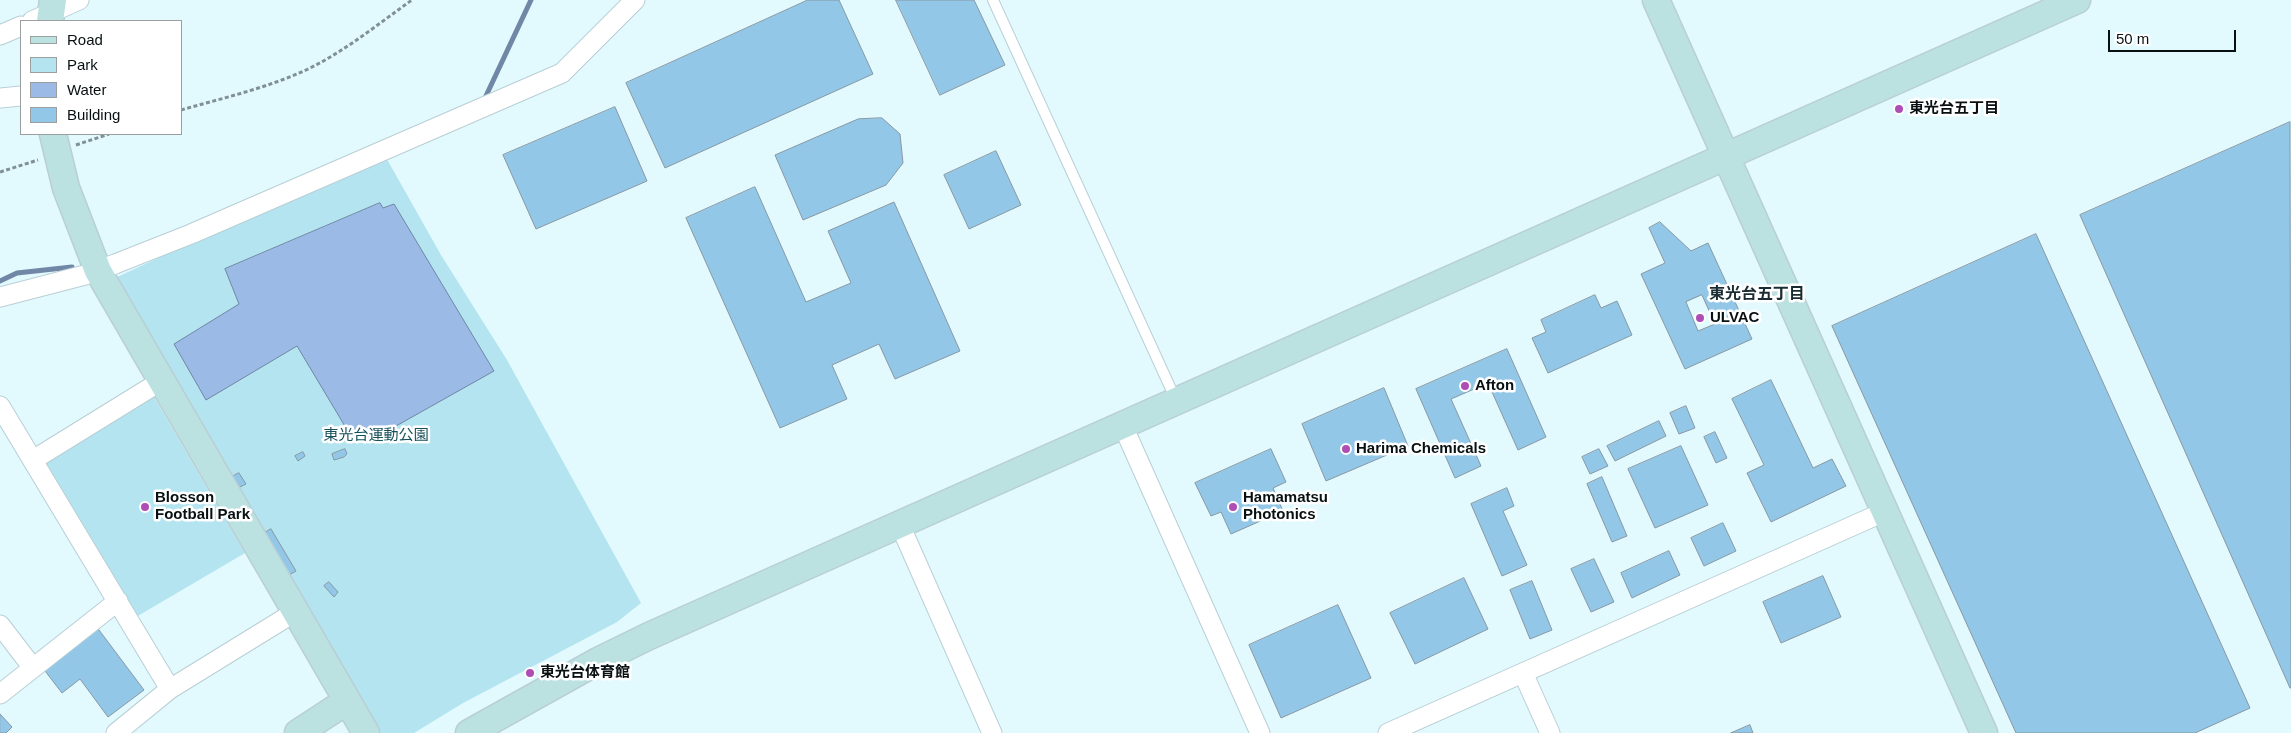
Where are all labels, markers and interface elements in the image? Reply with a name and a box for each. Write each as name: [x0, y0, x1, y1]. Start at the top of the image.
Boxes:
legend: [20, 20, 182, 135]
scale bar: [2111, 20, 2238, 52]
text: 50 m: [2116, 30, 2149, 47]
text: Road: [67, 31, 103, 48]
text: Park: [67, 56, 98, 73]
text: Water: [67, 81, 106, 98]
place label: 東光台五丁目: [1909, 100, 1999, 118]
marker: 東光台五丁目: [1893, 103, 1905, 115]
text: Building: [67, 106, 120, 123]
district label: 東光台五丁目: [1709, 285, 1805, 305]
place label: ULVAC: [1710, 309, 1759, 327]
marker: ULVAC: [1694, 312, 1706, 324]
place label: Afton: [1475, 377, 1514, 395]
marker: Afton: [1459, 380, 1471, 392]
park label: 東光台運動公園: [324, 427, 428, 445]
place label: Harima Chemicals: [1356, 440, 1486, 458]
marker: Harima Chemicals: [1340, 443, 1352, 455]
place label: Blosson Football Park: [155, 489, 250, 524]
place label: Hamamatsu Photonics: [1243, 489, 1328, 524]
marker: Blosson Football Park: [139, 501, 151, 513]
marker: Hamamatsu Photonics: [1227, 501, 1239, 513]
place label: 東光台体育館: [540, 664, 630, 682]
marker: 東光台体育館: [524, 667, 536, 679]

